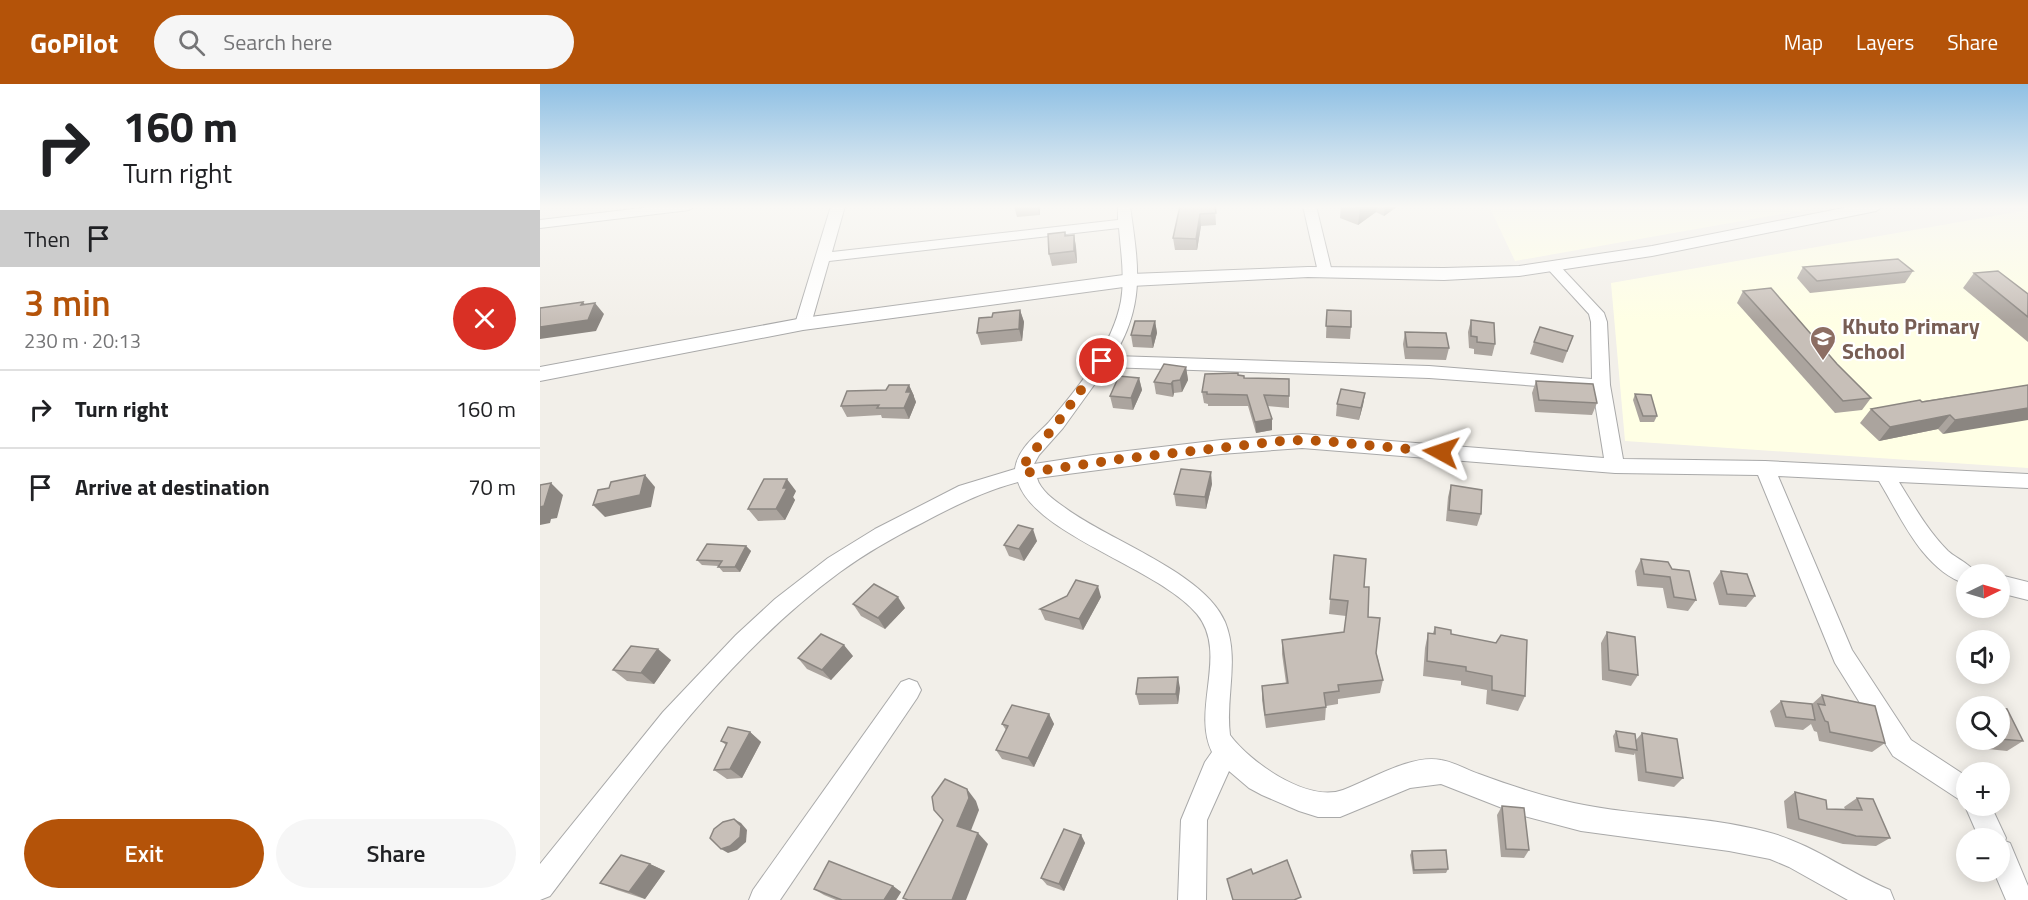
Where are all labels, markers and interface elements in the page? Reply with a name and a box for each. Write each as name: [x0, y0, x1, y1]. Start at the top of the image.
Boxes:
search box: [154, 15, 574, 69]
text: GoPilot: [30, 21, 118, 64]
text: Search here: [223, 25, 332, 59]
icon: search: [175, 26, 208, 59]
text: Map: [1784, 26, 1823, 58]
text: Layers: [1856, 26, 1914, 58]
text: Share: [1947, 26, 1998, 58]
text: 160 m: [123, 94, 238, 158]
icon: right: [24, 108, 102, 186]
text: Turn right: [123, 152, 232, 193]
text: Then: [24, 222, 70, 256]
icon: arrive: [82, 222, 115, 255]
text: 3 min: [24, 275, 111, 330]
button: close: [453, 287, 516, 350]
place label: Khuto Primary School: [1842, 309, 1980, 368]
school or university icon: Khuto Primary School: [1808, 324, 1838, 362]
text: 230 m · 20:13: [24, 325, 141, 356]
pin: [1076, 335, 1127, 386]
icon: arrive: [1085, 344, 1118, 377]
text: Turn right: [75, 392, 169, 426]
text: 160 m: [456, 392, 516, 426]
icon: right: [24, 393, 57, 426]
position arrow: [1409, 420, 1473, 484]
text: Arrive at destination: [75, 470, 270, 504]
text: 70 m: [468, 470, 516, 504]
icon: arrive: [24, 471, 57, 504]
north arrow: [1956, 564, 2010, 618]
map controls: [1956, 564, 2010, 882]
button: sound: [1956, 630, 2010, 684]
button: search: [1956, 696, 2010, 750]
button: +: [1956, 762, 2010, 816]
button: Exit: [24, 819, 264, 888]
button: Share: [276, 819, 516, 888]
button: −: [1956, 828, 2010, 882]

